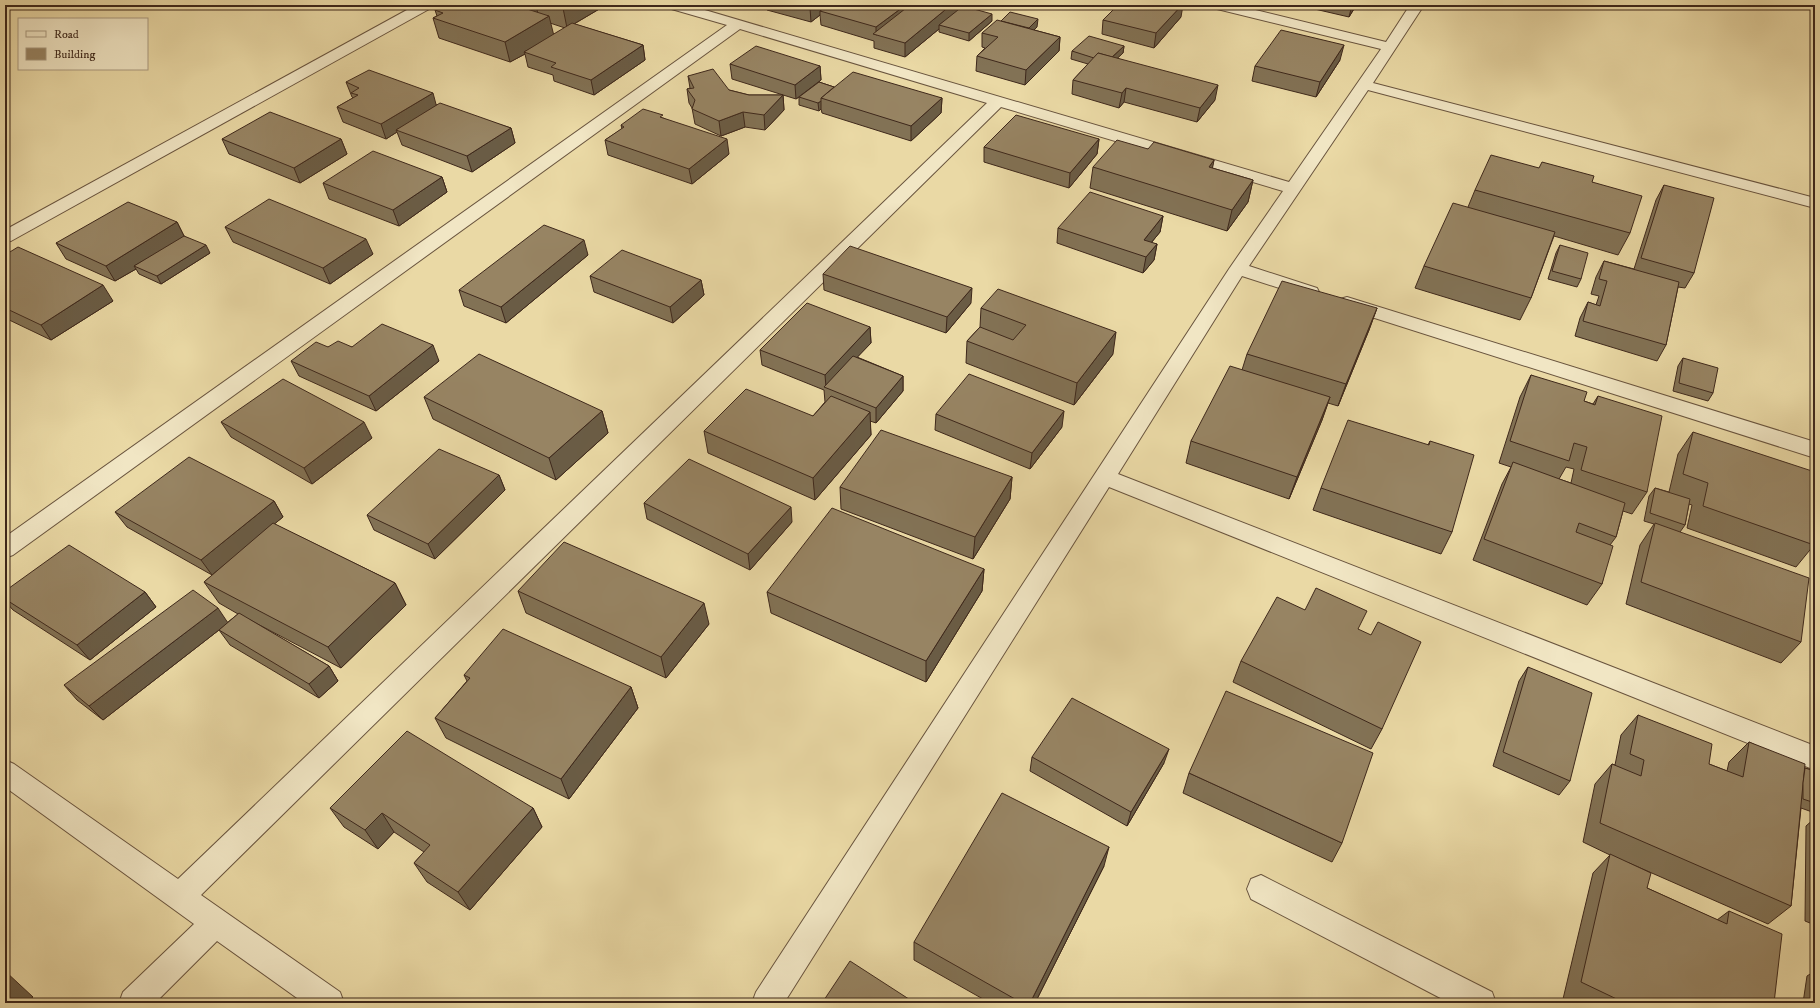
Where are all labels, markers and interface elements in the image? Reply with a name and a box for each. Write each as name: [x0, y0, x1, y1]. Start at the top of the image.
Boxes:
legend: [18, 18, 148, 70]
text: Road: [54, 27, 79, 42]
text: Building: [54, 47, 95, 62]

